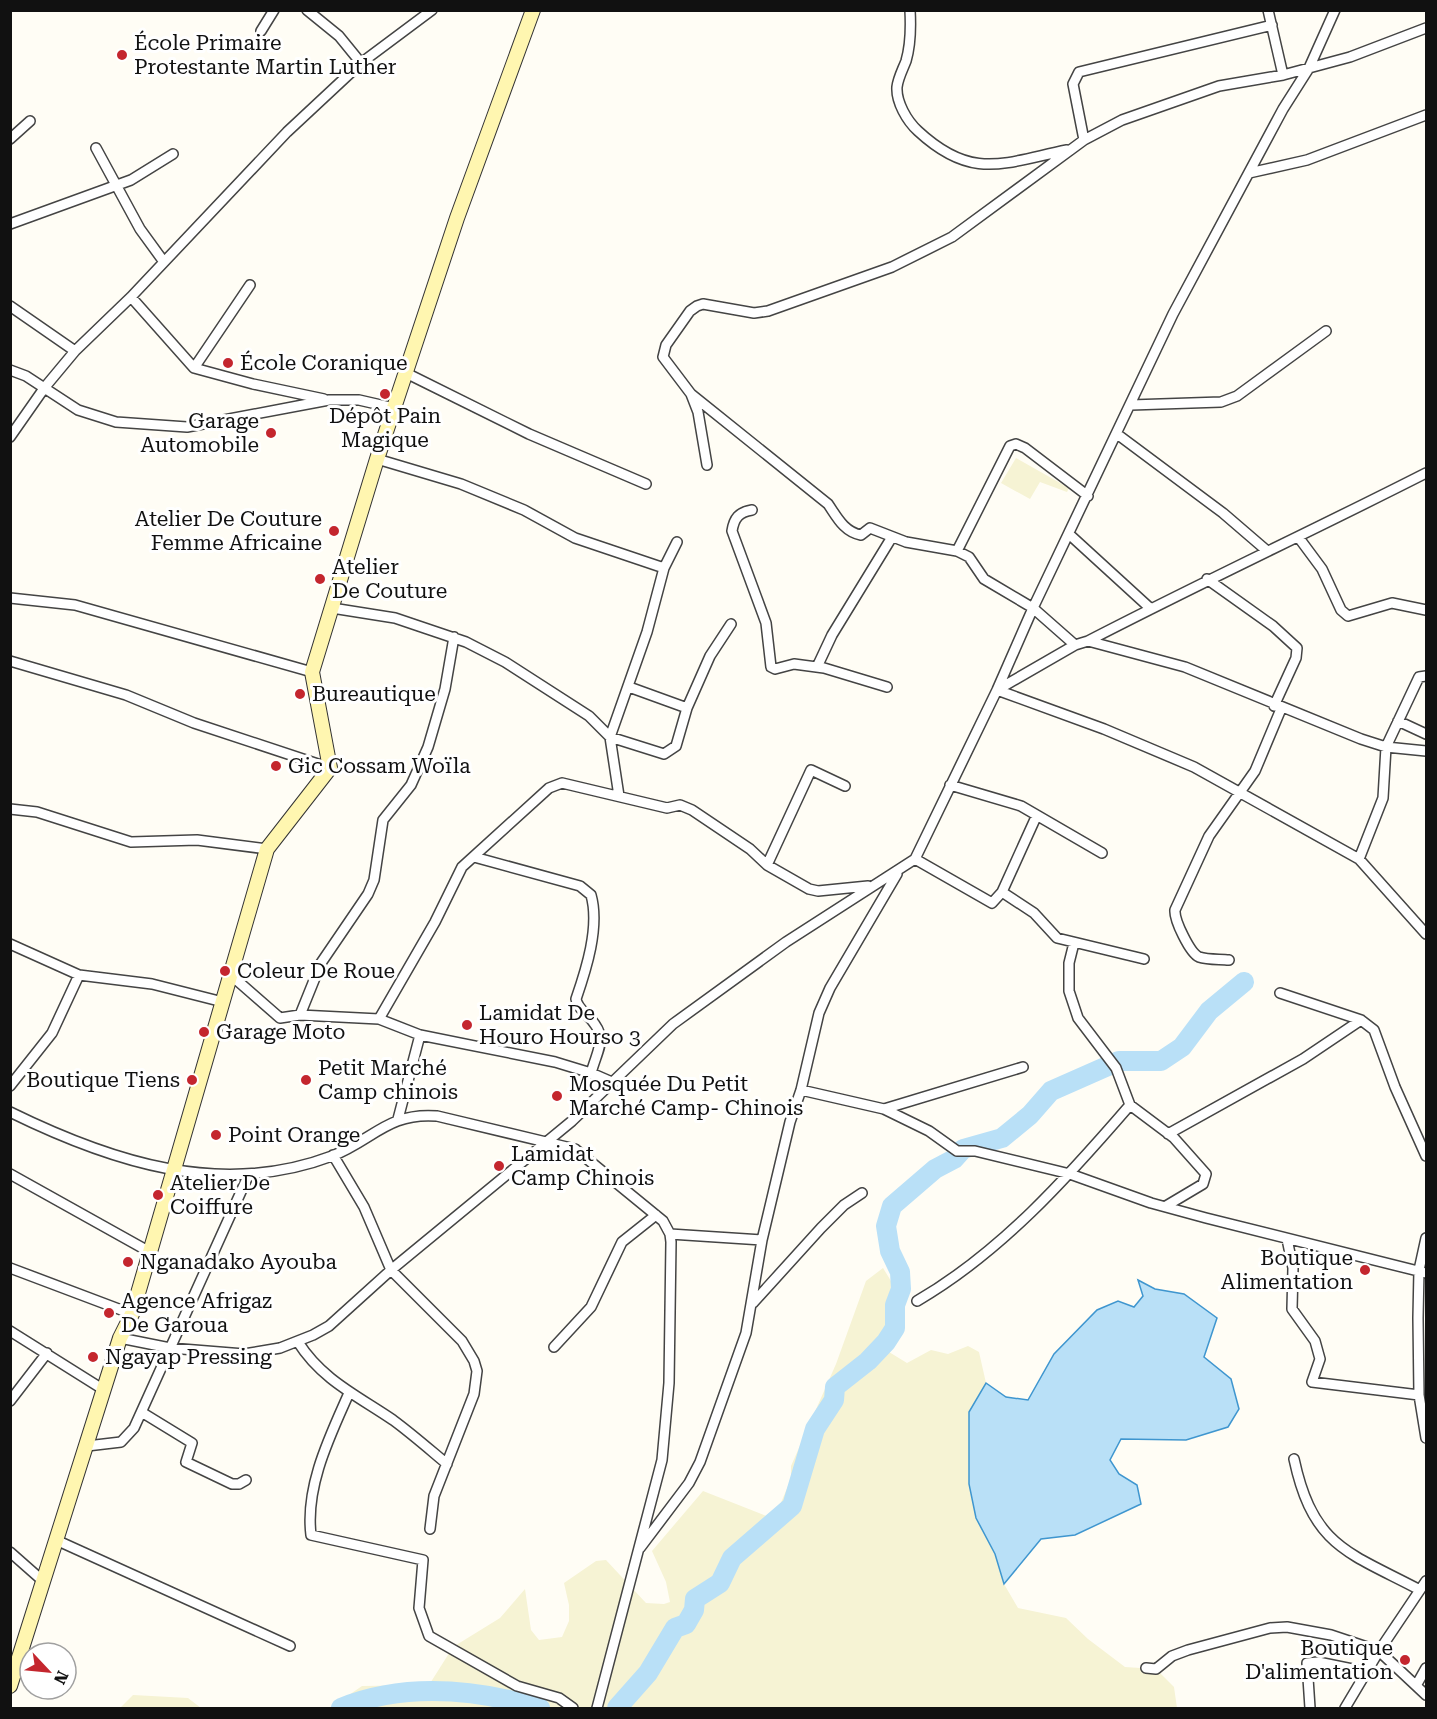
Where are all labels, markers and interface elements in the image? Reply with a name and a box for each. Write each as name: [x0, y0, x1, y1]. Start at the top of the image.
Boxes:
place label: École Primaire Protestante Martin Luther: [134, 30, 397, 79]
marker: École Primaire Protestante Martin Luther: [115, 48, 129, 62]
place label: École Coranique: [240, 350, 408, 375]
marker: École Coranique: [221, 356, 235, 370]
marker: Dépôt Pain Magique: [378, 387, 392, 401]
place label: Dépôt Pain Magique: [329, 404, 442, 452]
place label: Garage Automobile: [141, 409, 259, 457]
marker: Garage Automobile: [264, 426, 278, 440]
place label: Atelier De Couture Femme Africaine: [135, 507, 322, 555]
marker: Atelier De Couture Femme Africaine: [327, 524, 341, 538]
place label: Atelier De Couture: [332, 555, 447, 603]
marker: Atelier De Couture: [313, 572, 327, 586]
place label: Bureautique: [312, 682, 436, 706]
marker: Bureautique: [293, 687, 307, 701]
place label: Gic Cossam Woïla: [288, 754, 471, 778]
marker: Gic Cossam Woïla: [269, 759, 283, 773]
place label: Coleur De Roue: [237, 959, 395, 983]
marker: Coleur De Roue: [218, 964, 232, 978]
place label: Lamidat De Houro Hourso 3: [479, 1001, 641, 1049]
marker: Lamidat De Houro Hourso 3: [460, 1018, 474, 1032]
place label: Garage Moto: [216, 1020, 345, 1044]
marker: Garage Moto: [197, 1025, 211, 1039]
place label: Petit Marché Camp chinois: [318, 1056, 458, 1104]
place label: Boutique Tiens: [26, 1068, 180, 1092]
place label: Mosquée Du Petit Marché Camp- Chinois: [569, 1072, 803, 1120]
marker: Boutique Tiens: [185, 1073, 199, 1087]
marker: Petit Marché Camp chinois: [299, 1073, 313, 1087]
marker: Mosquée Du Petit Marché Camp- Chinois: [550, 1089, 564, 1103]
place label: Point Orange: [228, 1123, 360, 1147]
marker: Point Orange: [209, 1128, 223, 1142]
place label: Lamidat Camp Chinois: [511, 1142, 654, 1190]
marker: Lamidat Camp Chinois: [492, 1159, 506, 1173]
place label: Atelier De Coiffure: [170, 1171, 270, 1219]
marker: Atelier De Coiffure: [151, 1188, 165, 1202]
place label: Boutique Alimentation: [1221, 1246, 1353, 1294]
place label: Nganadako Ayouba: [140, 1250, 337, 1274]
marker: Nganadako Ayouba: [121, 1255, 135, 1269]
marker: Boutique Alimentation: [1358, 1263, 1372, 1277]
place label: Agence Afrigaz De Garoua: [121, 1289, 272, 1337]
marker: Agence Afrigaz De Garoua: [102, 1306, 116, 1320]
place label: Ngayap Pressing: [105, 1345, 272, 1369]
marker: Ngayap Pressing: [86, 1350, 100, 1364]
place label: Boutique D'alimentation: [1245, 1636, 1393, 1684]
north arrow: [18, 1641, 78, 1701]
marker: Boutique D'alimentation: [1398, 1653, 1412, 1667]
text: N: [50, 1668, 72, 1687]

